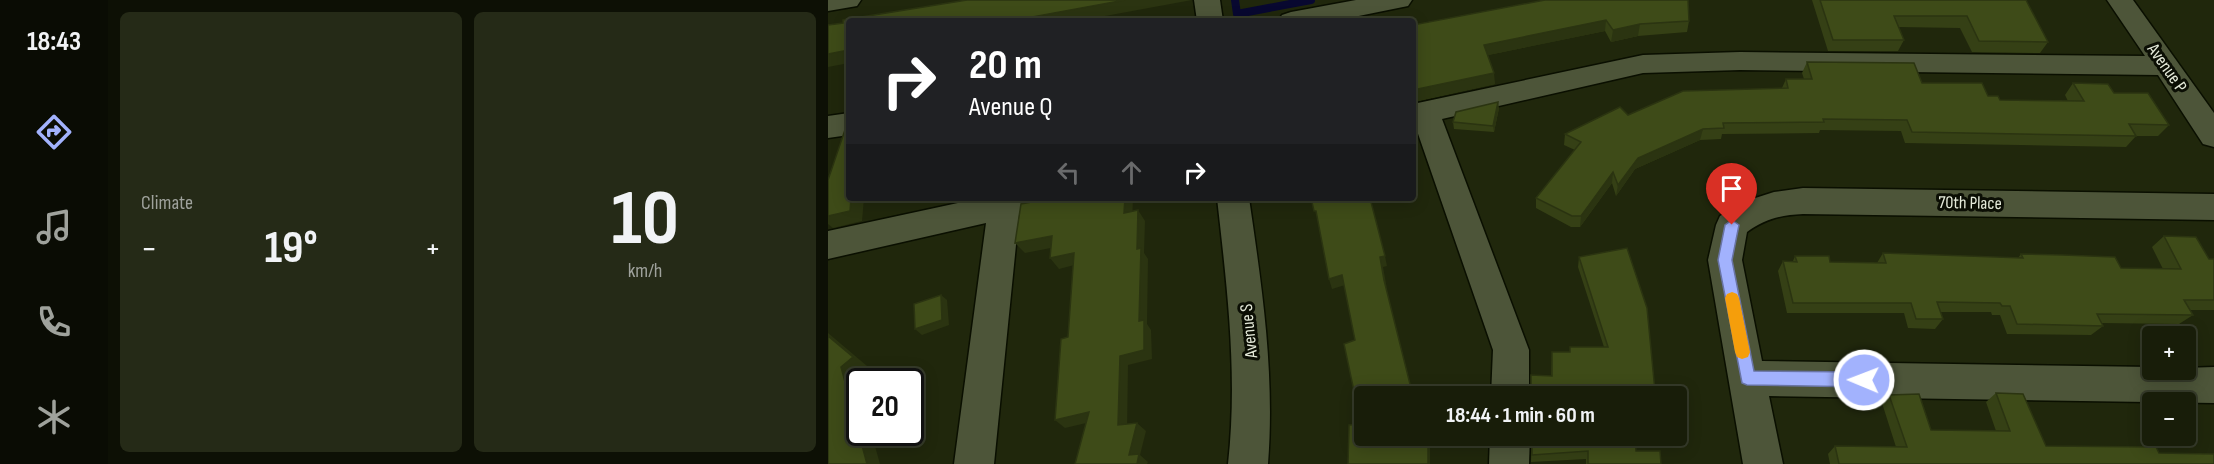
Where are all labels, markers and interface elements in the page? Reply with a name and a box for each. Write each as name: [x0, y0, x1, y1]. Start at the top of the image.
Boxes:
text: 18:43: [27, 26, 81, 58]
street label: Avenue P: [2142, 39, 2191, 97]
text: 20 m: [969, 40, 1042, 91]
icon: right: [870, 42, 948, 120]
text: Avenue Q: [969, 91, 1053, 123]
icon: directions: [33, 111, 75, 153]
icon: left: [1052, 156, 1085, 189]
icon: ahead: [1115, 156, 1148, 189]
icon: right: [1178, 156, 1211, 189]
pin: [1706, 163, 1757, 225]
icon: arrive: [1715, 172, 1748, 205]
text: 10: [611, 173, 679, 266]
text: Climate: [141, 191, 193, 215]
street label: 70th Place: [1938, 192, 2002, 214]
icon: music: [33, 206, 75, 248]
text: 19°: [264, 221, 318, 276]
text: −: [141, 229, 157, 269]
text: +: [425, 229, 441, 269]
text: km/h: [628, 259, 662, 283]
icon: phone: [33, 301, 75, 343]
street label: Avenue S: [1236, 302, 1262, 360]
map controls: [2142, 326, 2196, 446]
button: +: [2142, 326, 2196, 380]
position arrow: [1832, 348, 1896, 412]
speed limit sign: 20: [846, 368, 924, 446]
button: −: [2142, 392, 2196, 446]
icon: climate: [33, 396, 75, 438]
text: 18:44 · 1 min · 60 m: [1446, 402, 1595, 429]

